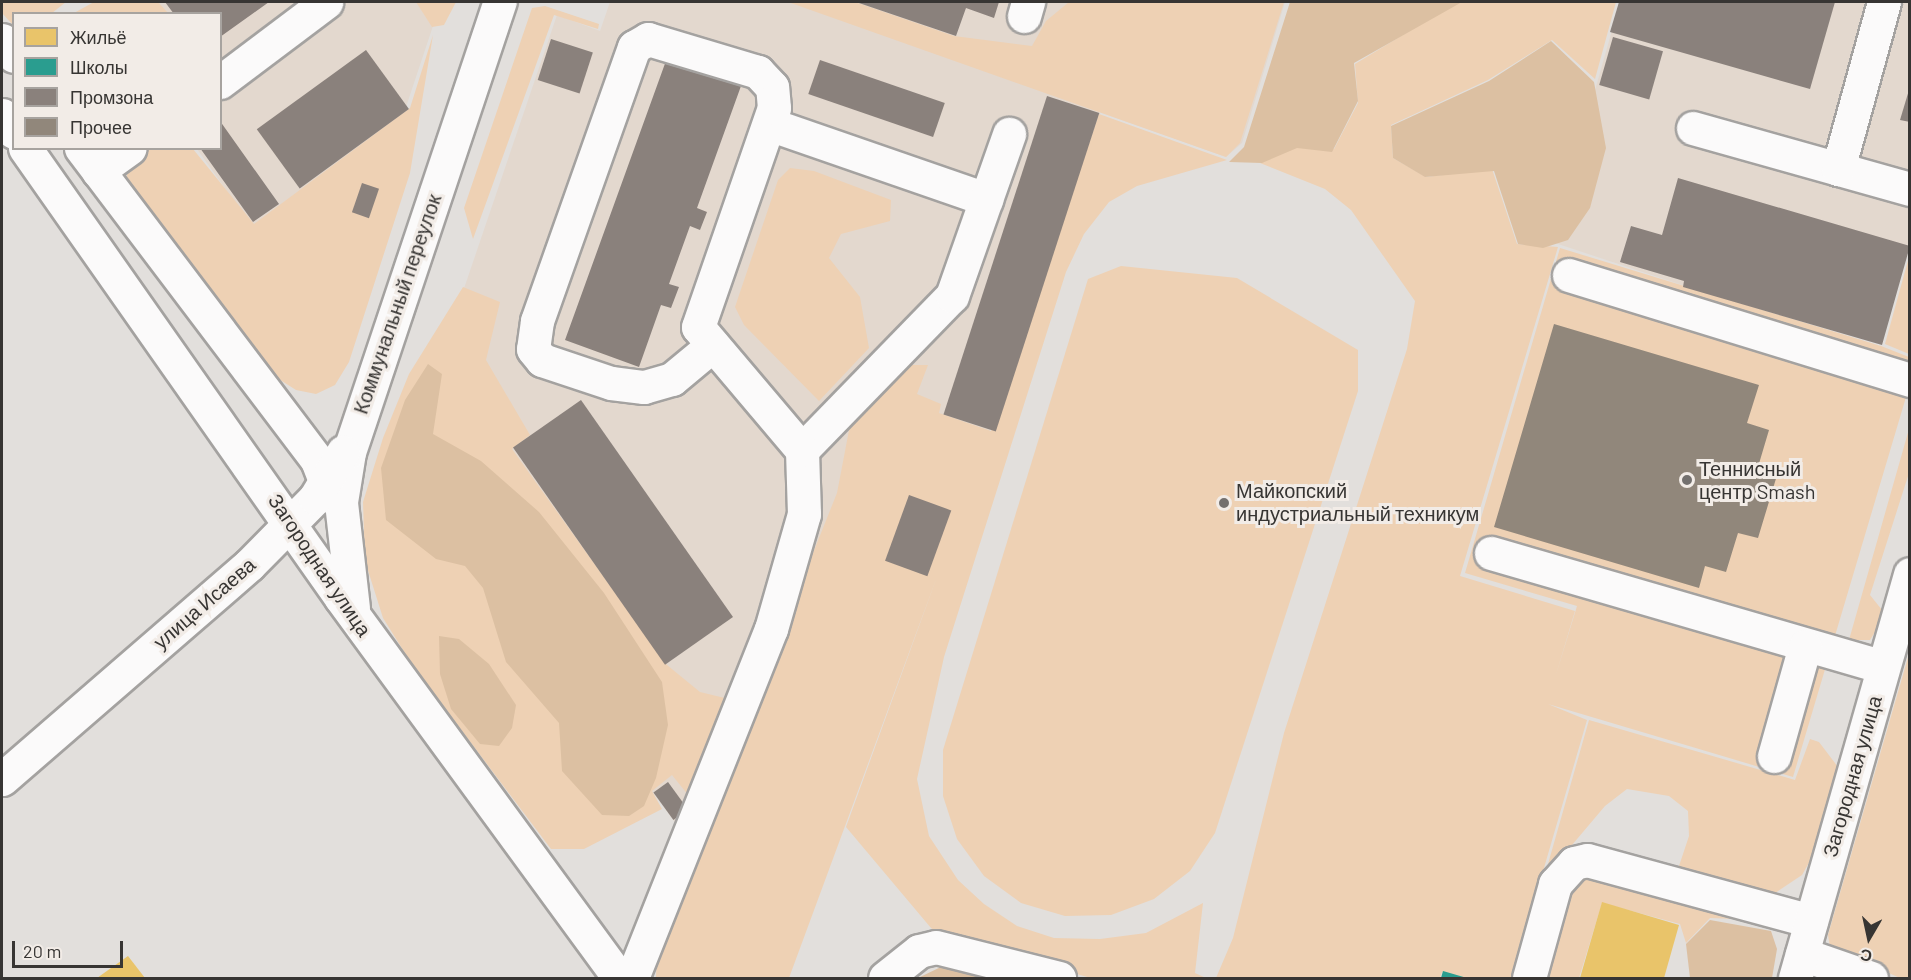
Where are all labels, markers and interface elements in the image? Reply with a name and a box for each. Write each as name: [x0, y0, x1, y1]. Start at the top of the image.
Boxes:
legend: [12, 12, 222, 150]
text: Жильё: [70, 26, 127, 48]
text: Школы: [70, 56, 128, 78]
text: Промзона: [70, 86, 153, 108]
text: Прочее: [70, 116, 132, 138]
street label: Коммунальный переулок: [348, 191, 446, 417]
place label: Теннисный центр Smash: [1699, 456, 1816, 503]
marker: Теннисный центр Smash: [1680, 473, 1694, 487]
place label: Майкопский индустриальный техникум: [1236, 479, 1479, 526]
street label: Загородная улица: [263, 489, 377, 641]
marker: Майкопский индустриальный техникум: [1217, 496, 1231, 510]
street label: улица Исаева: [148, 552, 260, 654]
street label: Загородная улица: [1817, 693, 1887, 859]
north arrow: [1839, 908, 1899, 968]
scale bar: [15, 929, 126, 967]
text: 20 m: [23, 940, 61, 962]
text: С: [1859, 946, 1873, 967]

